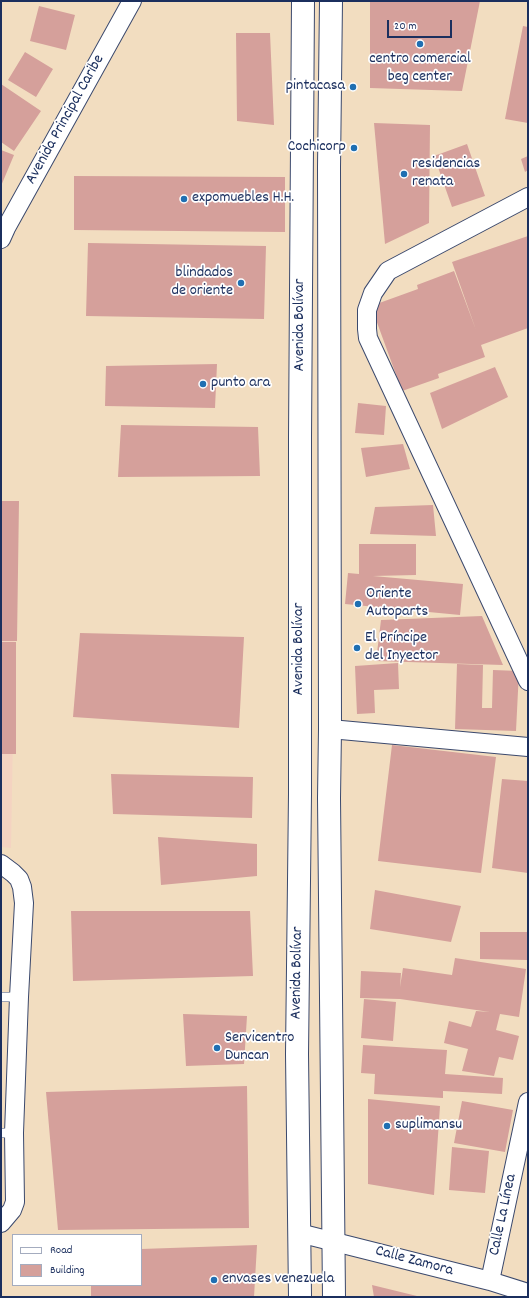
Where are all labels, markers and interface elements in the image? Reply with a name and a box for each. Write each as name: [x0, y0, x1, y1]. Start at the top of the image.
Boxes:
scale bar: [389, 12, 454, 38]
text: 20 m: [394, 18, 417, 35]
marker: centro comercial beg center: [415, 39, 425, 49]
place label: centro comercial beg center: [369, 50, 471, 88]
street label: Avenida Principal Caribe: [22, 52, 110, 188]
place label: pintacasa: [286, 77, 345, 97]
marker: pintacasa: [348, 82, 358, 92]
place label: Cochicorp: [287, 138, 346, 158]
marker: Cochicorp: [349, 143, 359, 153]
place label: residencias renata: [412, 155, 480, 193]
marker: residencias renata: [399, 169, 409, 179]
place label: expomuebles H.H.: [192, 189, 294, 209]
marker: expomuebles H.H.: [179, 194, 189, 204]
place label: blindados de oriente: [171, 264, 233, 302]
marker: blindados de oriente: [236, 278, 246, 288]
street label: Avenida Bolívar: [291, 278, 311, 372]
place label: punto ara: [211, 374, 270, 394]
marker: punto ara: [198, 379, 208, 389]
place label: Oriente Autoparts: [366, 585, 428, 623]
marker: Oriente Autoparts: [353, 599, 363, 609]
street label: Avenida Bolívar: [290, 602, 310, 696]
place label: El Príncipe del Inyector: [365, 629, 438, 667]
marker: El Príncipe del Inyector: [352, 643, 362, 653]
street label: Avenida Bolívar: [288, 926, 308, 1020]
place label: Servicentro Duncan: [225, 1029, 294, 1067]
marker: Servicentro Duncan: [212, 1043, 222, 1053]
place label: suplimansu: [395, 1116, 462, 1136]
marker: suplimansu: [382, 1121, 392, 1131]
street label: Calle La Línea: [486, 1172, 522, 1258]
legend: [12, 1234, 142, 1286]
text: Road: [50, 1242, 72, 1259]
street label: Calle Zamora: [373, 1242, 455, 1282]
text: Building: [50, 1262, 85, 1279]
place label: envases venezuela: [222, 1270, 334, 1290]
marker: envases venezuela: [209, 1275, 219, 1285]

